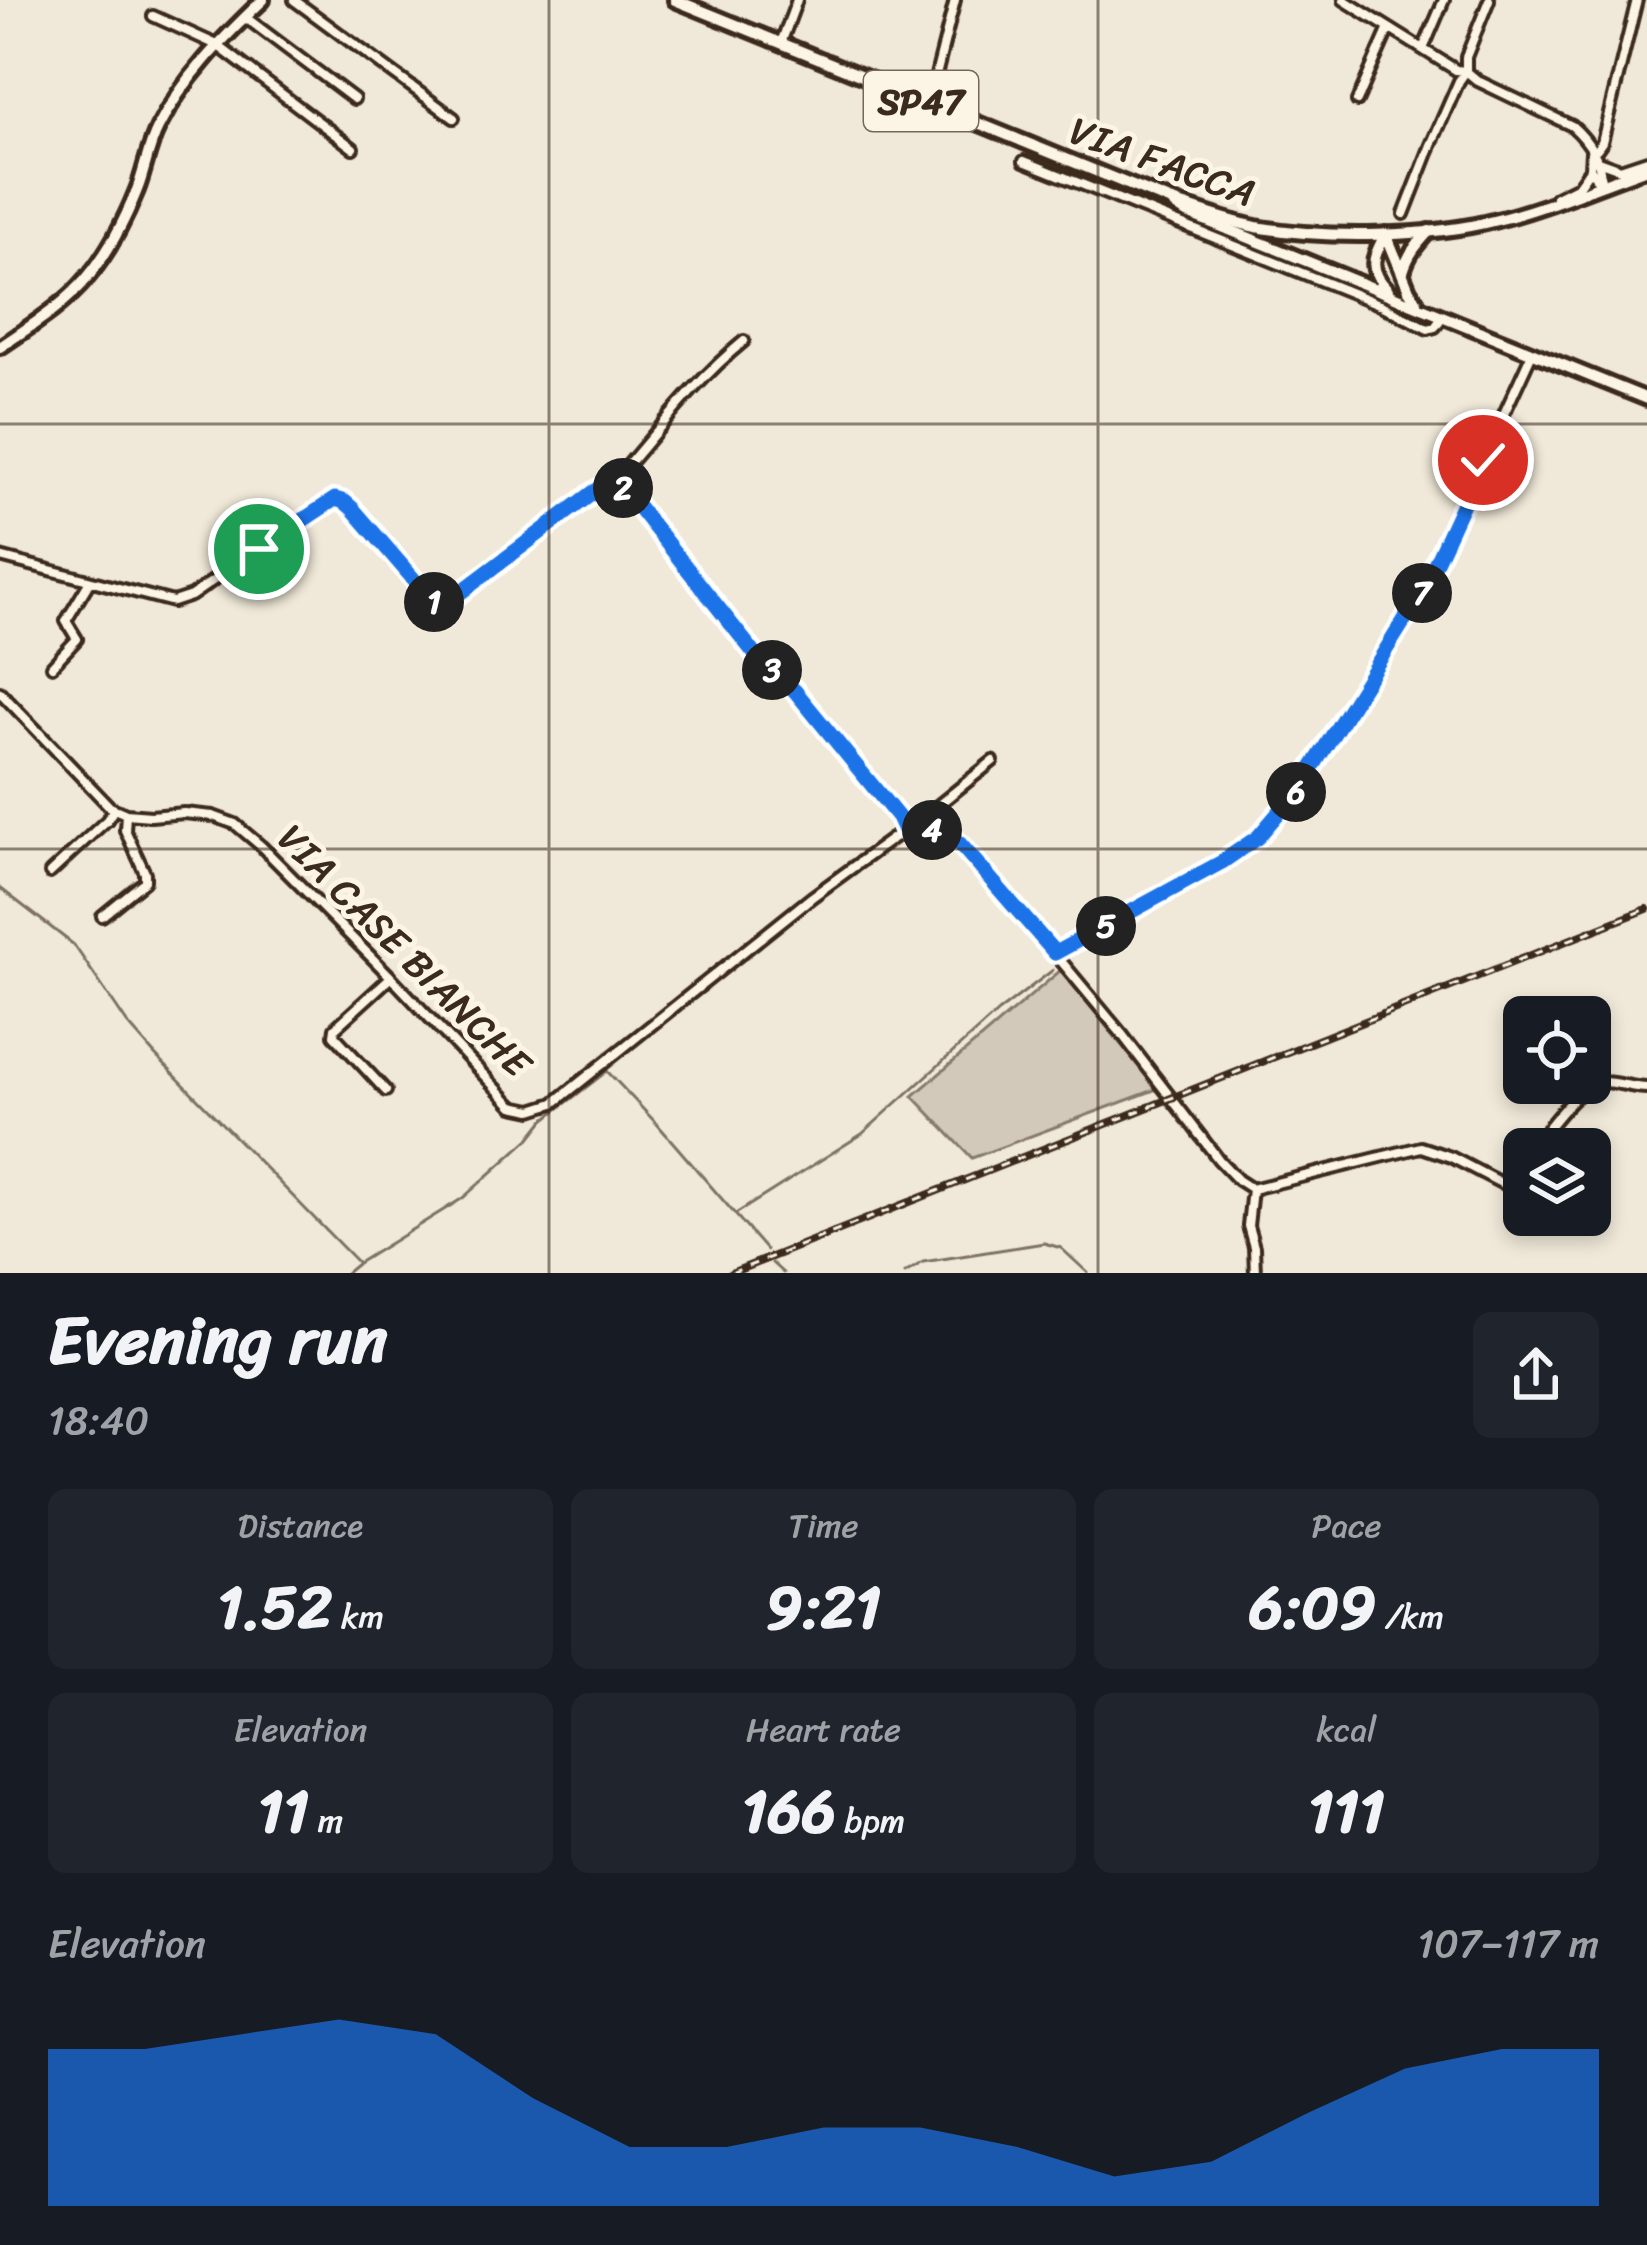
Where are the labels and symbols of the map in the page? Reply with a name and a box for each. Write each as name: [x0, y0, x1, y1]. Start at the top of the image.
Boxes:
road number: SP47: [864, 71, 978, 131]
street label: VIA FACCA: [1060, 96, 1266, 227]
pin: [1432, 409, 1534, 511]
pin: 2: [593, 458, 653, 518]
pin: [208, 498, 310, 600]
pin: 7: [1392, 563, 1452, 623]
pin: 1: [404, 572, 464, 632]
pin: 3: [742, 640, 802, 700]
pin: 6: [1266, 762, 1326, 822]
pin: 4: [902, 800, 962, 860]
street label: VIA CASE BIANCHE: [261, 806, 550, 1096]
pin: 5: [1076, 896, 1136, 956]

